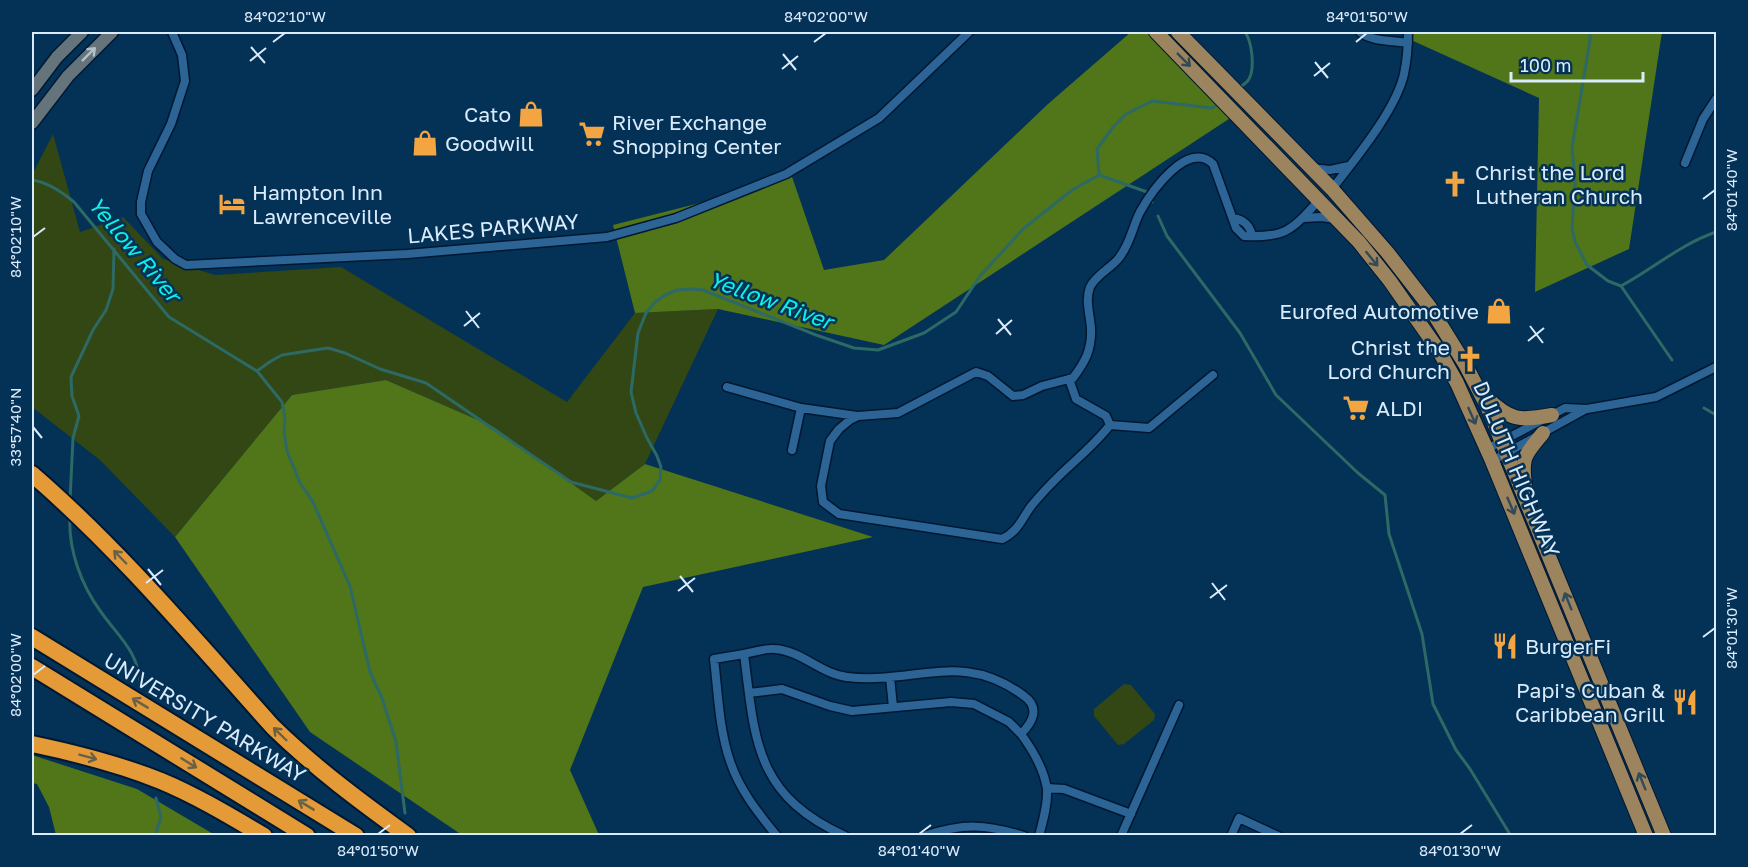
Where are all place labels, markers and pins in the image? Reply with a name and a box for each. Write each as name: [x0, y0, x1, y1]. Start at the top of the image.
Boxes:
shop icon: Cato: [516, 99, 546, 129]
place label: Cato: [464, 101, 511, 127]
place label: River Exchange Shopping Center: [612, 109, 781, 159]
supermarket icon: River Exchange Shopping Center: [577, 119, 607, 149]
shop icon: Goodwill: [410, 128, 440, 158]
place label: Goodwill: [445, 130, 534, 156]
place label: Christ the Lord Lutheran Church: [1475, 159, 1643, 209]
church icon: Christ the Lord Lutheran Church: [1440, 169, 1470, 199]
place label: Hampton Inn Lawrenceville: [252, 179, 392, 229]
hotel icon: Hampton Inn Lawrenceville: [217, 189, 247, 219]
shop icon: Eurofed Automotive: [1484, 296, 1514, 326]
place label: Eurofed Automotive: [1279, 298, 1479, 324]
place label: Christ the Lord Church: [1327, 334, 1450, 384]
church icon: Christ the Lord Church: [1455, 344, 1485, 374]
supermarket icon: ALDI: [1341, 393, 1371, 423]
place label: ALDI: [1376, 395, 1423, 421]
restaurant icon: BurgerFi: [1490, 631, 1520, 661]
place label: BurgerFi: [1525, 633, 1611, 659]
place label: Papi's Cuban & Caribbean Grill: [1515, 677, 1665, 727]
restaurant icon: Papi's Cuban & Caribbean Grill: [1670, 687, 1700, 717]

